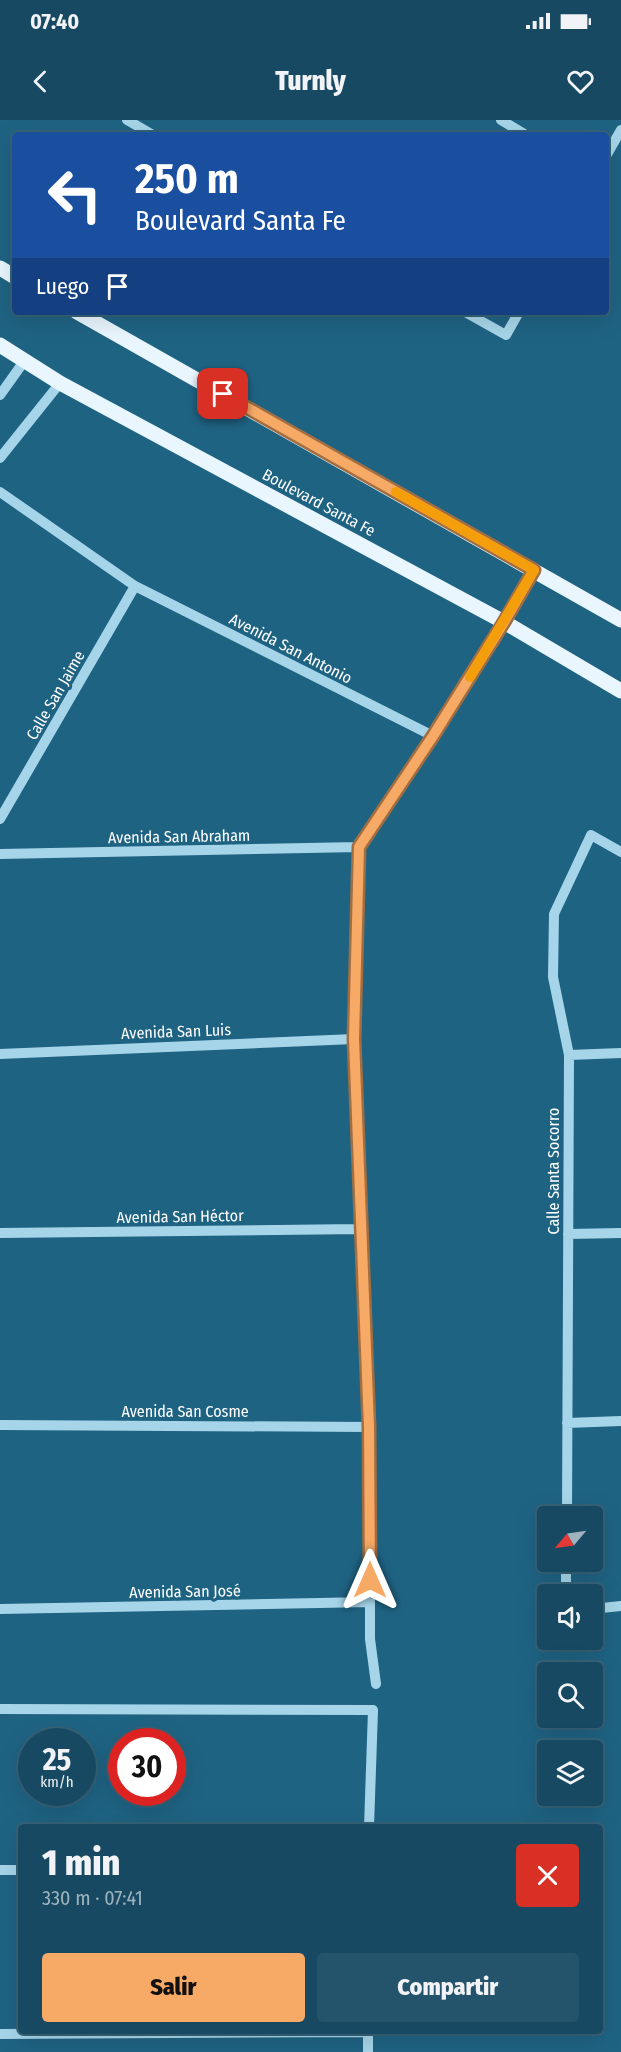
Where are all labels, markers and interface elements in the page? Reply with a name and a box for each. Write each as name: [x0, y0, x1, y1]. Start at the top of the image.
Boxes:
text: 07:40: [30, 8, 79, 35]
icon: back: [24, 65, 57, 98]
text: Turnly: [275, 65, 346, 97]
icon: heart: [564, 65, 597, 98]
text: 250 m: [135, 154, 239, 204]
icon: left: [36, 156, 114, 234]
text: Boulevard Santa Fe: [135, 205, 346, 237]
icon: arrive: [101, 270, 134, 303]
text: Luego: [36, 273, 89, 300]
pin: [197, 368, 248, 419]
icon: arrive: [206, 377, 239, 410]
street label: Boulevard Santa Fe: [259, 465, 378, 540]
street label: Avenida San Antonio: [226, 609, 355, 688]
street label: Calle San Jaime: [22, 647, 89, 743]
street label: Avenida San Abraham: [108, 826, 250, 847]
street label: Avenida San Luis: [121, 1020, 232, 1043]
street label: Calle Santa Socorro: [544, 1107, 563, 1235]
street label: Avenida San Héctor: [116, 1206, 244, 1227]
street label: Avenida San Cosme: [121, 1402, 249, 1421]
north arrow: [537, 1506, 603, 1572]
map controls: [537, 1506, 603, 1806]
position arrow: [338, 1548, 402, 1612]
street label: Avenida San José: [129, 1581, 241, 1602]
button: sound: [537, 1584, 603, 1650]
button: search: [537, 1662, 603, 1728]
speed limit sign: 30: [108, 1728, 186, 1806]
button: layers: [537, 1740, 603, 1806]
text: 25: [43, 1742, 71, 1778]
text: km/h: [40, 1773, 74, 1791]
text: 1 min: [42, 1841, 120, 1885]
button: close: [516, 1844, 579, 1907]
text: 330 m · 07:41: [42, 1886, 143, 1910]
button: Salir: [42, 1953, 305, 2022]
button: Compartir: [317, 1953, 579, 2022]

